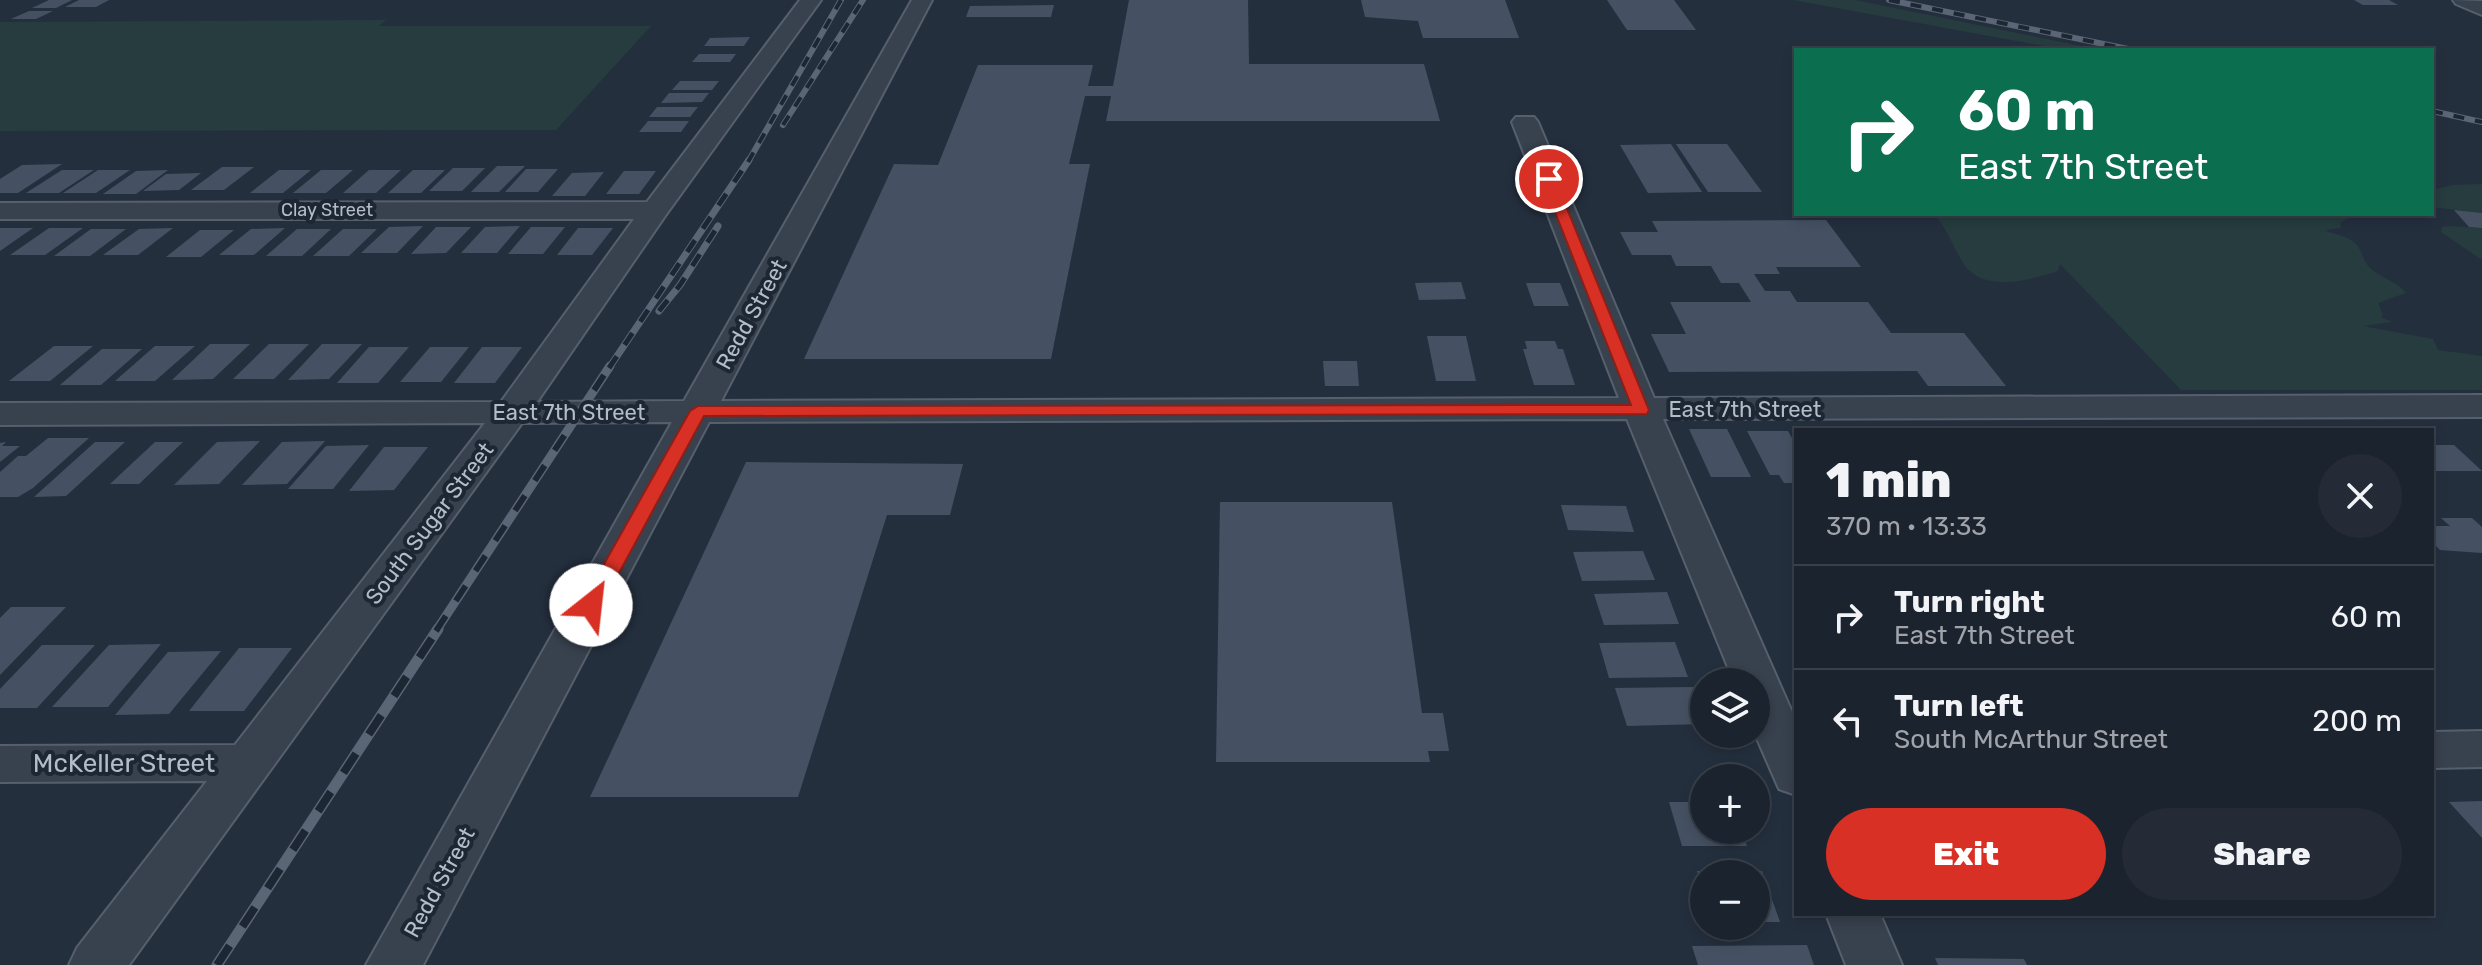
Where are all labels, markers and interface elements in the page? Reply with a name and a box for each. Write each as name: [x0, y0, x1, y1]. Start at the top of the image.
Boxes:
text: 60 m: [1958, 78, 2096, 144]
icon: right: [1826, 80, 1930, 184]
pin: [1515, 145, 1583, 213]
text: East 7th Street: [1958, 145, 2208, 188]
icon: arrive: [1527, 157, 1571, 201]
street label: Clay Street: [281, 199, 373, 221]
street label: Redd Street: [710, 254, 793, 374]
street label: East 7th Street: [1669, 396, 1822, 423]
street label: East 7th Street: [493, 399, 646, 426]
street label: South Sugar Street: [360, 437, 499, 610]
text: 1 min: [1826, 452, 1952, 509]
button: close: [2318, 454, 2402, 538]
text: 370 m · 13:33: [1826, 511, 1987, 542]
position arrow: [549, 563, 633, 647]
text: Turn right: [1894, 584, 2045, 620]
icon: right: [1826, 595, 1870, 639]
text: 60 m: [2331, 599, 2402, 635]
text: East 7th Street: [1894, 620, 2075, 651]
map controls: [1690, 668, 1770, 940]
button: layers: [1690, 668, 1770, 748]
text: Turn left: [1894, 688, 2024, 724]
icon: left: [1826, 699, 1870, 743]
text: 200 m: [2312, 703, 2402, 739]
text: South McArthur Street: [1894, 724, 2168, 755]
street label: McKeller Street: [33, 748, 215, 779]
button: +: [1690, 764, 1770, 844]
button: Exit: [1826, 808, 2106, 900]
button: Share: [2122, 808, 2402, 900]
street label: Redd Street: [398, 822, 481, 942]
button: −: [1690, 860, 1770, 940]

